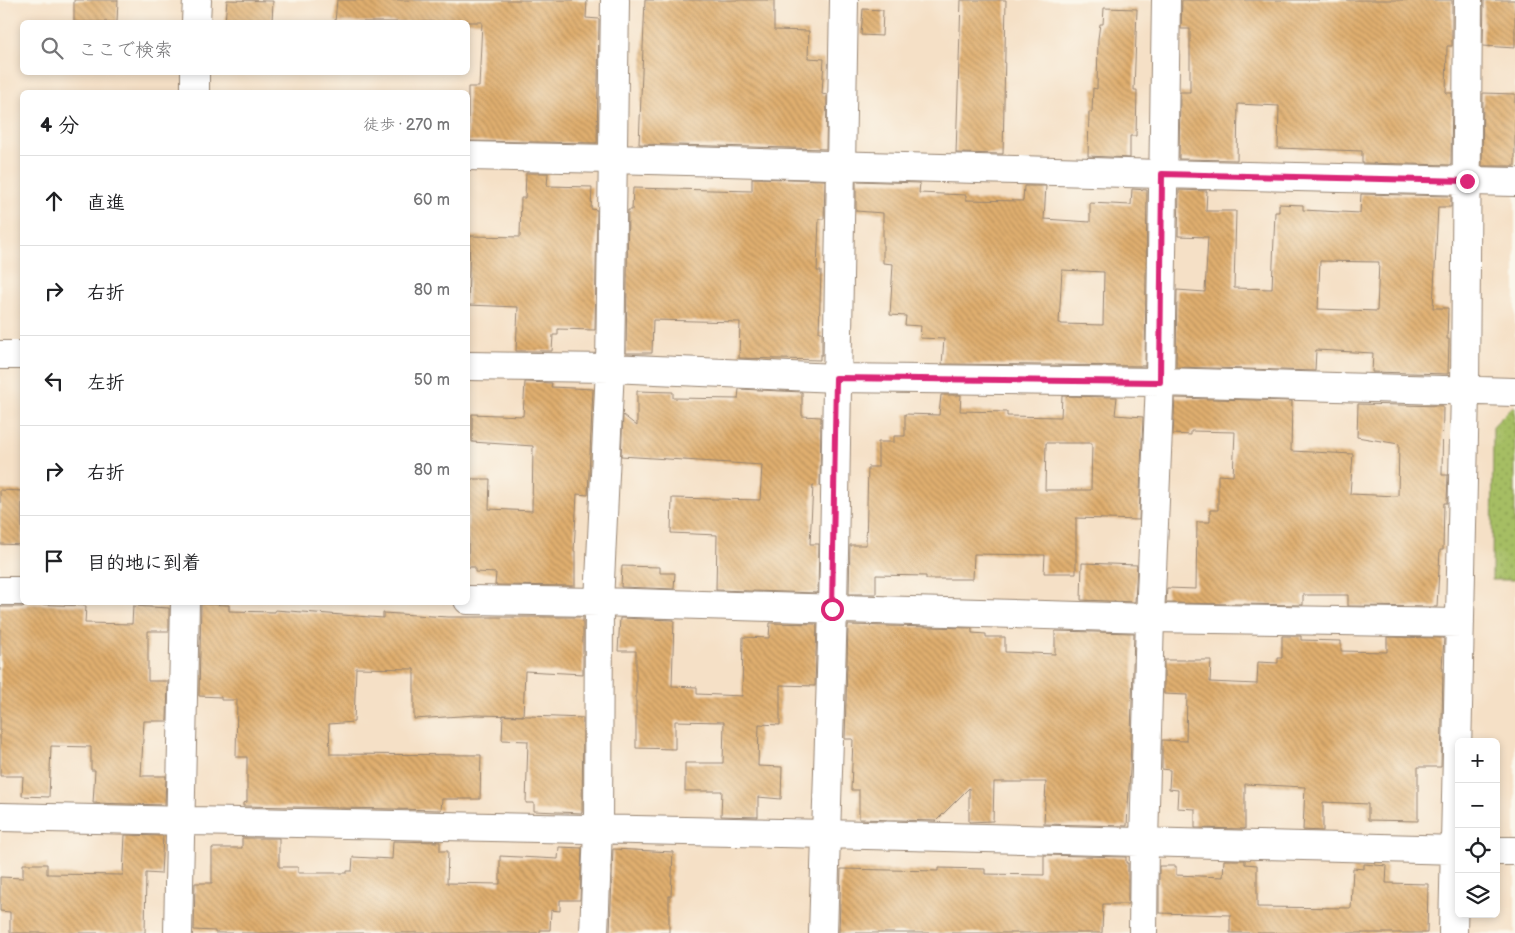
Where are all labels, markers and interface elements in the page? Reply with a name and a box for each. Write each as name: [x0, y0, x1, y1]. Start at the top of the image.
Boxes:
search box: [20, 20, 470, 75]
icon: search: [38, 34, 66, 62]
text: ここで検索: [78, 39, 173, 62]
text: 4 分: [40, 113, 79, 138]
text: 徒歩 · 270 m: [363, 116, 450, 135]
route end: [1456, 170, 1479, 193]
icon: ahead: [40, 187, 68, 215]
text: 60 m: [413, 191, 450, 210]
text: 直進: [87, 192, 125, 215]
icon: right: [40, 277, 68, 305]
text: 80 m: [414, 281, 450, 300]
text: 右折: [87, 282, 125, 305]
icon: left: [40, 367, 68, 395]
text: 50 m: [414, 371, 450, 390]
text: 左折: [87, 372, 125, 395]
icon: right: [40, 457, 68, 485]
text: 80 m: [414, 461, 450, 480]
text: 右折: [87, 462, 125, 485]
icon: arrive: [40, 547, 68, 575]
text: 目的地に到着: [87, 552, 201, 575]
route start: [821, 598, 844, 621]
map controls: [1455, 738, 1500, 918]
button: +: [1455, 738, 1500, 783]
button: −: [1455, 783, 1500, 828]
button: locate: [1455, 828, 1500, 873]
button: layers: [1455, 873, 1500, 918]

